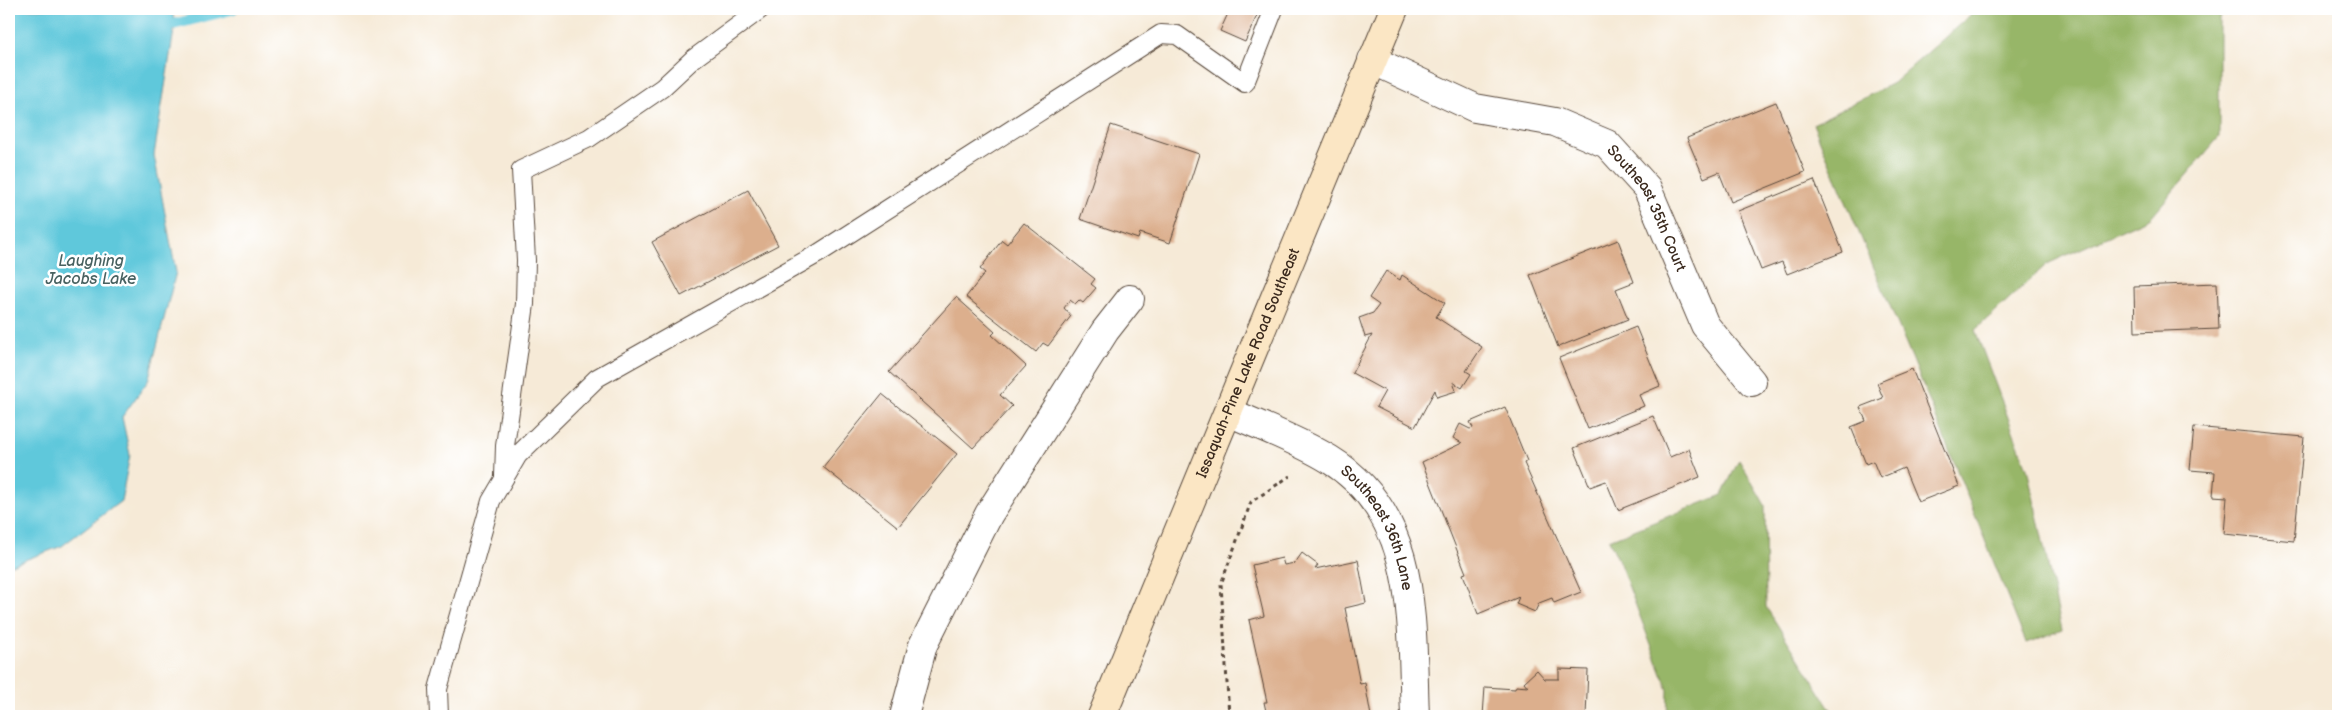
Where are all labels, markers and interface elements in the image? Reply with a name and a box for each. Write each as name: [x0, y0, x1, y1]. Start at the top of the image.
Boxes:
street label: Southeast 35th Court: [1603, 141, 1690, 275]
street label: Issaquah-Pine Lake Road Southeast: [1192, 245, 1304, 481]
water label: Laughing Jacobs Lake: [45, 252, 136, 289]
street label: Southeast 36th Lane: [1336, 461, 1417, 592]

